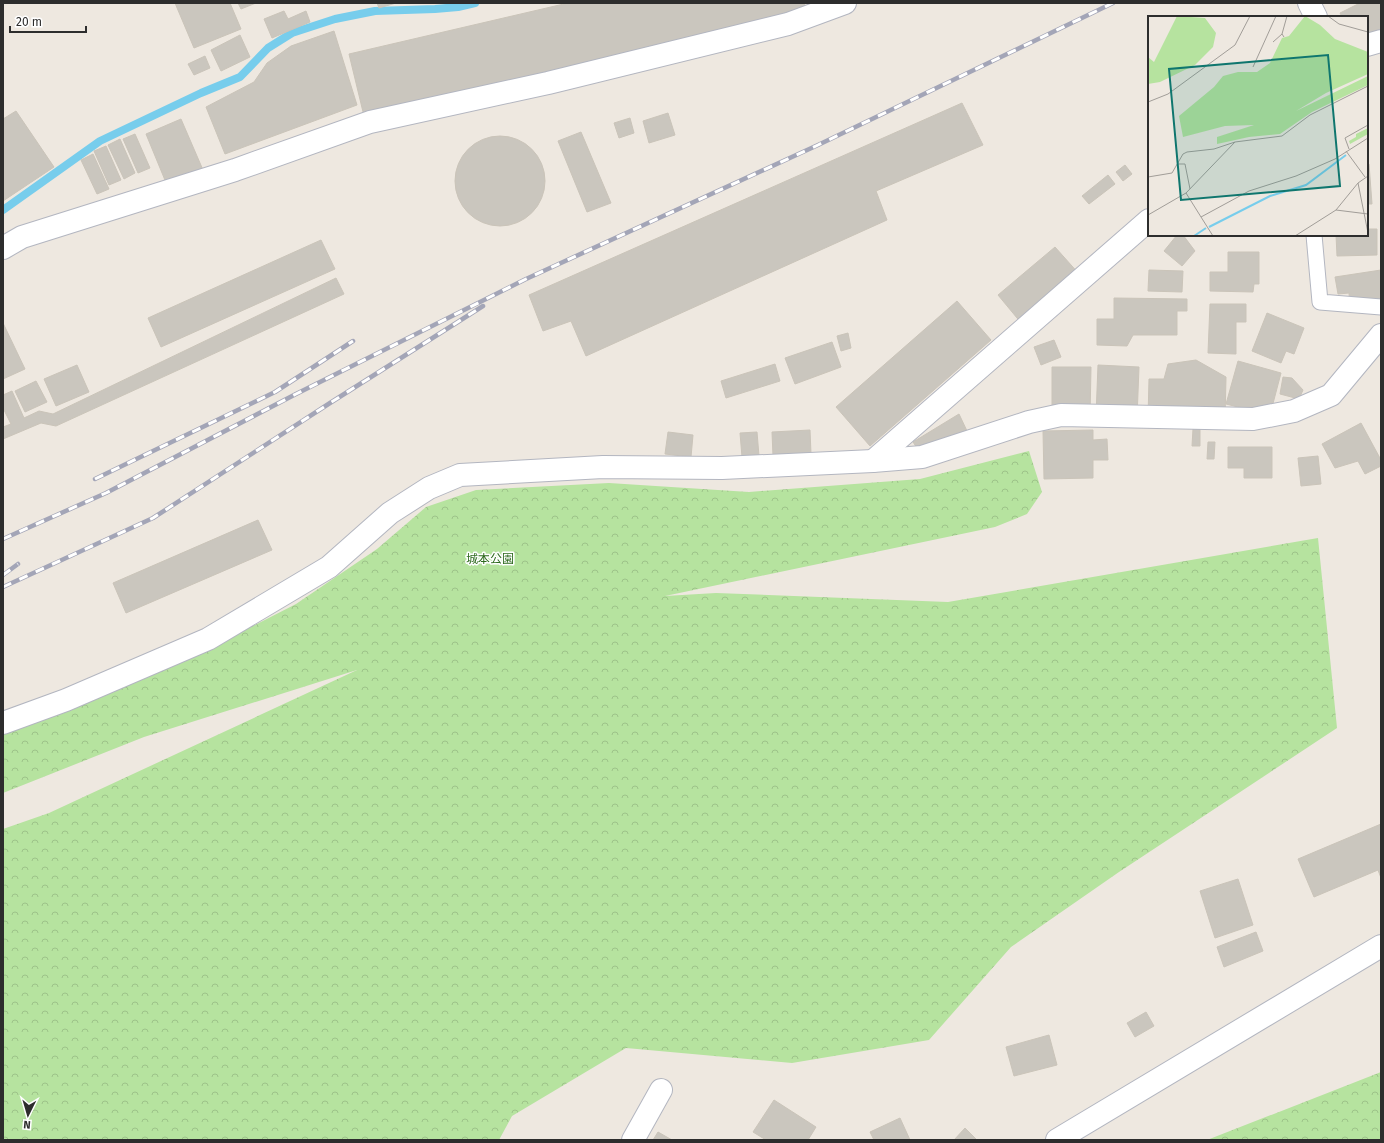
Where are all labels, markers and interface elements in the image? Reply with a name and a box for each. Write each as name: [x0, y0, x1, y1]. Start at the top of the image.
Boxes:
scale bar: [10, 8, 86, 34]
text: 20 m: [16, 15, 42, 29]
inset map: [1148, 16, 1368, 236]
park label: 城本公園: [466, 552, 514, 566]
north arrow: [8, 1095, 48, 1135]
text: N: [23, 1118, 31, 1131]

